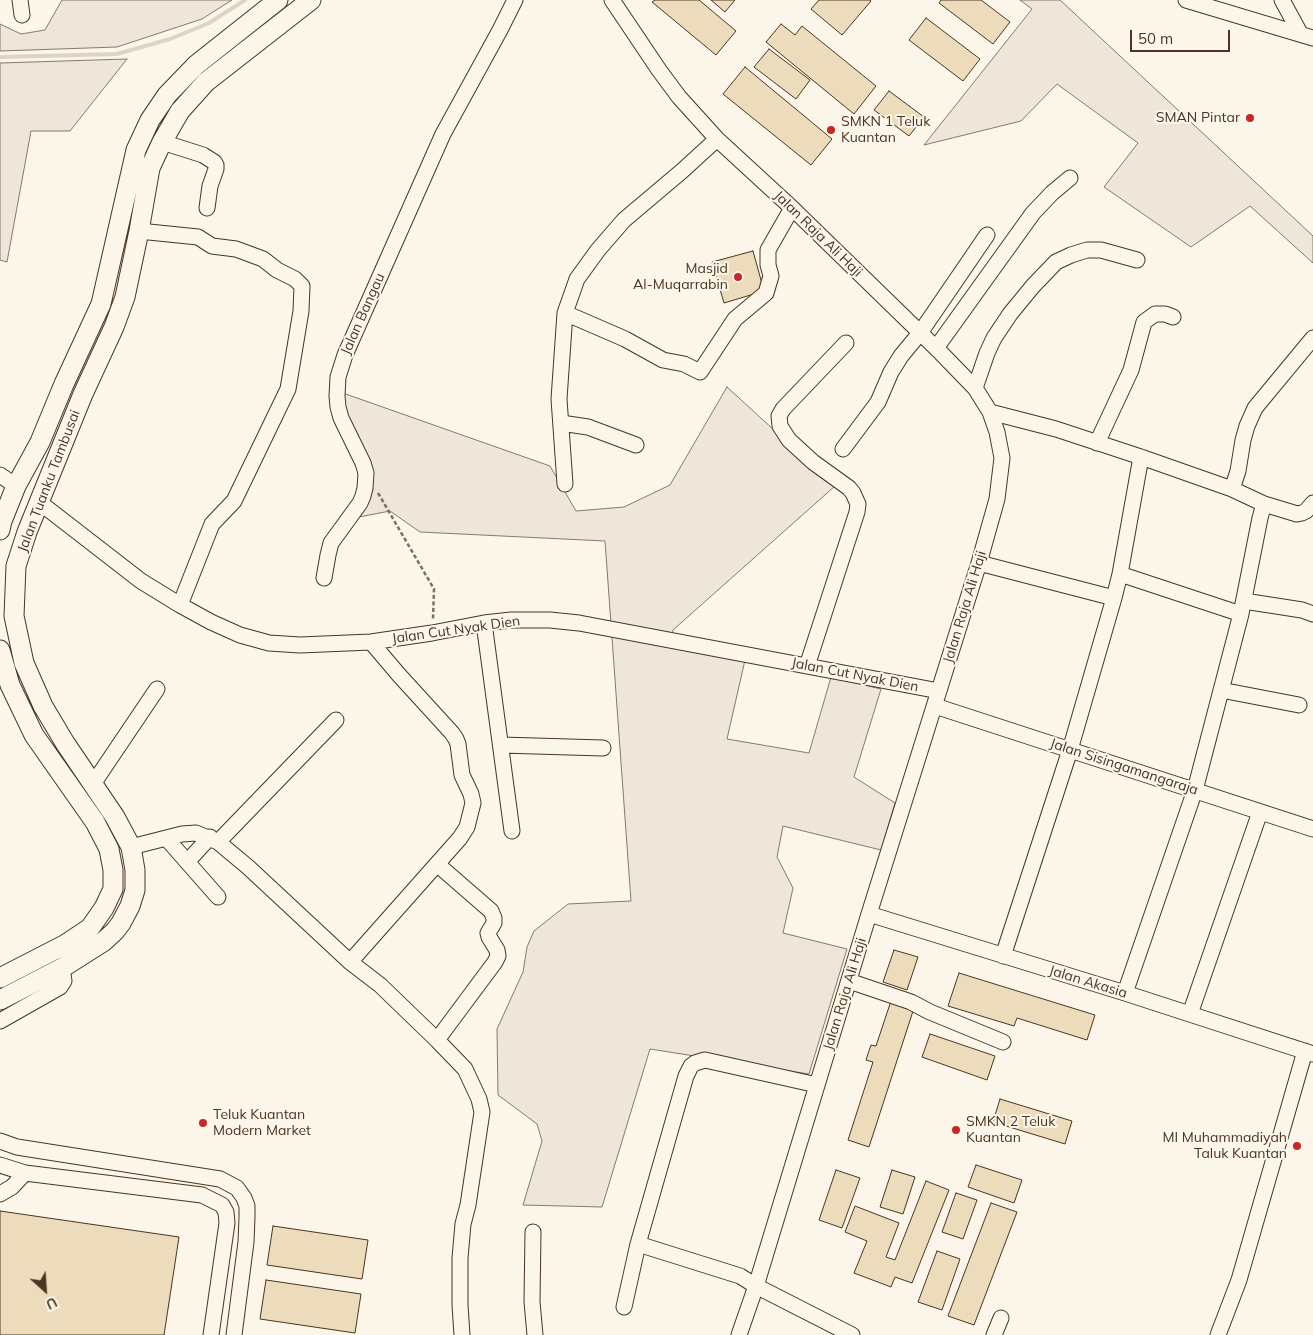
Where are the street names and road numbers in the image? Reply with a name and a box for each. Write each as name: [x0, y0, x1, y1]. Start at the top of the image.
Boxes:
street label: Jalan Raja Ali Haji: [770, 188, 866, 280]
street label: Jalan Bangau: [338, 271, 388, 357]
street label: Jalan Tuanku Tambusai: [14, 408, 84, 554]
street label: Jalan Raja Ali Haji: [940, 549, 990, 665]
street label: Jalan Cut Nyak Dien: [391, 613, 521, 647]
street label: Jalan Cut Nyak Dien: [790, 654, 920, 696]
street label: Jalan Sisingamangaraja: [1048, 735, 1200, 799]
street label: Jalan Raja Ali Haji: [820, 936, 870, 1052]
street label: Jalan Akasia: [1047, 962, 1129, 1002]

